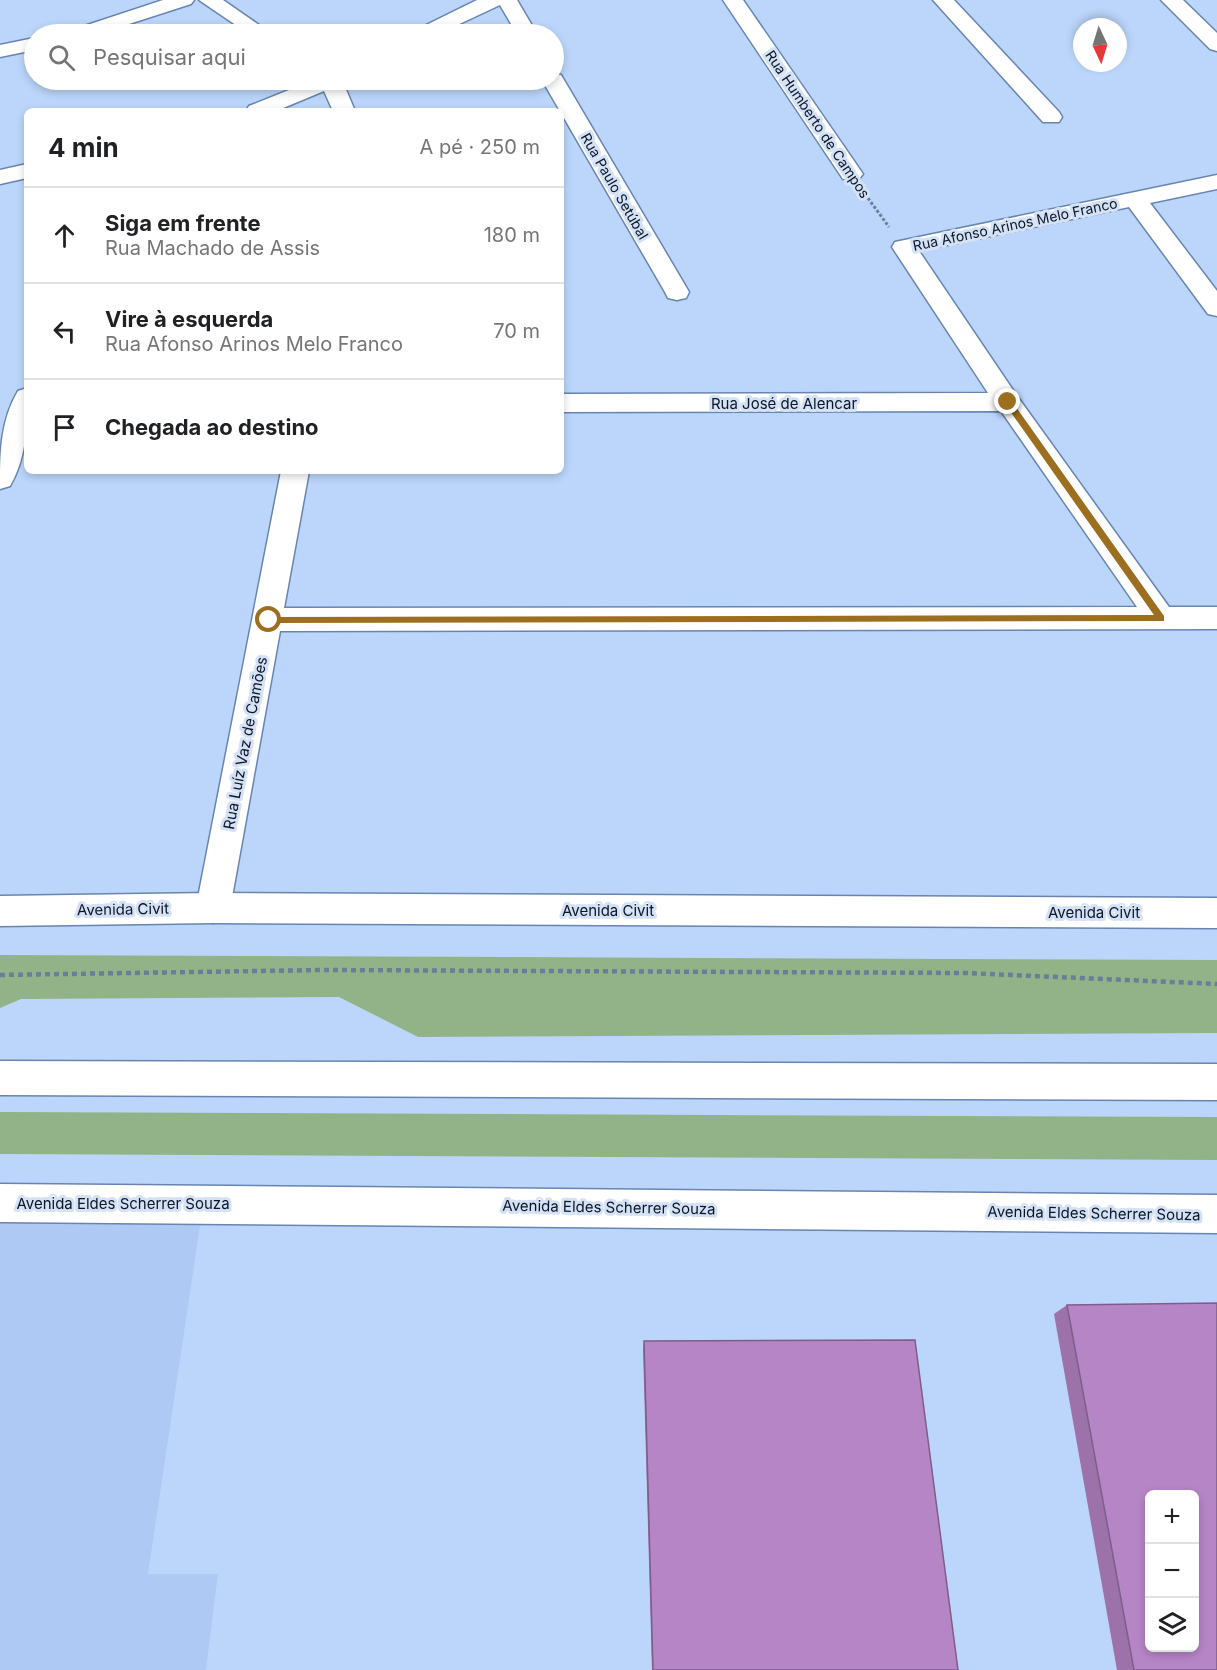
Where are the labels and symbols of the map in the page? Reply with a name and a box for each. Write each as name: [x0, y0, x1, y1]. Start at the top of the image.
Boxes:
north arrow: [1073, 18, 1127, 72]
street label: Rua Humberto de Campos: [762, 47, 874, 201]
street label: Rua Paulo Setúbal: [578, 130, 652, 242]
street label: Rua Afonso Arinos Melo Franco: [911, 194, 1119, 254]
route end: [994, 388, 1020, 414]
street label: Rua José de Alencar: [711, 394, 857, 413]
route start: [255, 606, 281, 632]
street label: Rua Luíz Vaz de Camões: [219, 655, 271, 831]
street label: Avenida Civit: [77, 899, 169, 919]
street label: Avenida Civit: [562, 901, 654, 920]
street label: Avenida Civit: [1048, 903, 1140, 922]
street label: Avenida Eldes Scherrer Souza: [16, 1194, 230, 1213]
street label: Avenida Eldes Scherrer Souza: [502, 1196, 716, 1218]
street label: Avenida Eldes Scherrer Souza: [987, 1202, 1201, 1224]

